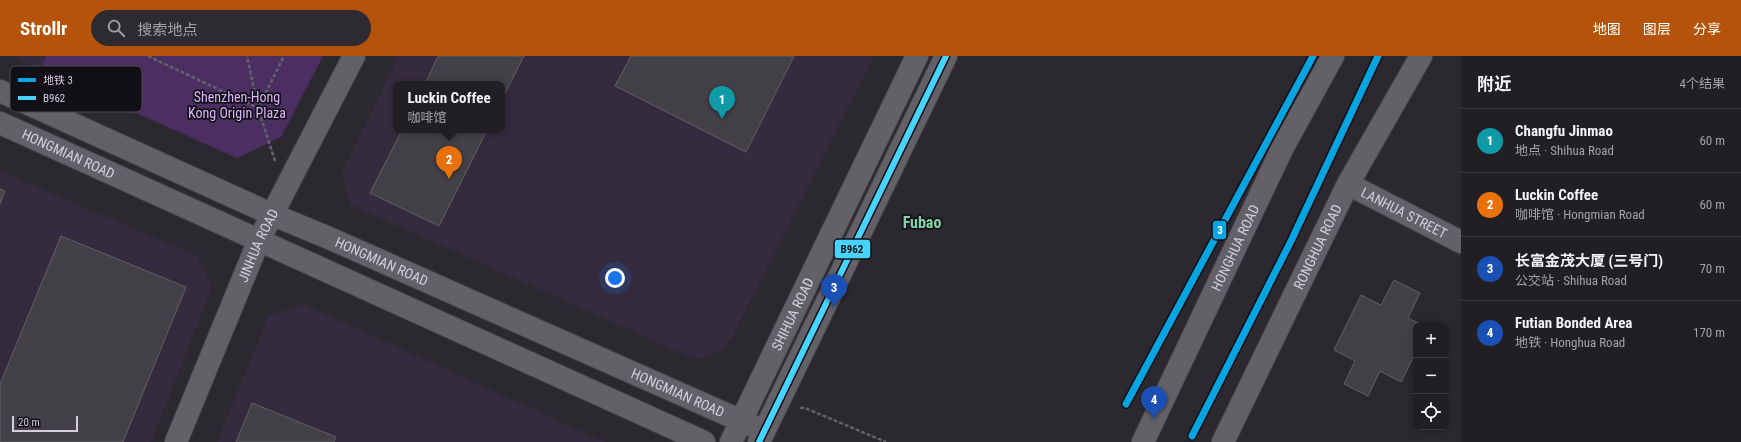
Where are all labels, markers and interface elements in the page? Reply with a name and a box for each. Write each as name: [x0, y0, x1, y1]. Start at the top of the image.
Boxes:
search box: [91, 10, 371, 46]
text: Strollr: [20, 17, 67, 40]
icon: search: [105, 17, 127, 39]
text: 搜索地点: [137, 21, 197, 39]
text: 地图: [1593, 21, 1621, 37]
text: 图层: [1643, 21, 1671, 37]
text: 分享: [1693, 21, 1721, 37]
legend: [10, 66, 142, 112]
text: 地铁 3: [43, 74, 73, 87]
text: 附近: [1477, 74, 1511, 94]
text: 4个结果: [1680, 76, 1725, 91]
popup: [393, 81, 505, 133]
pin: 1: [709, 86, 735, 119]
park label: Shenzhen-Hong Kong Origin Plaza: [188, 89, 286, 121]
text: Luckin Coffee: [407, 89, 491, 107]
text: B962: [43, 92, 65, 105]
text: 咖啡馆: [407, 110, 446, 125]
text: Changfu Jinmao: [1515, 122, 1613, 140]
street label: HONGMIAN ROAD: [19, 126, 117, 182]
text: 1: [1487, 133, 1493, 148]
text: 60 m: [1699, 133, 1725, 148]
text: 地点 · Shihua Road: [1515, 143, 1614, 158]
pin: 2: [436, 146, 462, 179]
street label: LANHUA STREET: [1358, 184, 1450, 241]
text: Luckin Coffee: [1515, 186, 1598, 204]
text: 2: [1487, 197, 1493, 212]
text: 60 m: [1699, 197, 1725, 212]
street label: HONGHUA ROAD: [1208, 202, 1262, 293]
street label: RONGHUA ROAD: [1290, 202, 1345, 292]
street label: JINHUA ROAD: [235, 206, 282, 284]
text: 咖啡馆 · Hongmian Road: [1515, 207, 1645, 222]
district label: Fubao: [903, 213, 941, 232]
line badge: 3: [1212, 220, 1227, 240]
text: 3: [1217, 224, 1223, 237]
street label: HONGMIAN ROAD: [333, 234, 431, 289]
line badge: B962: [834, 239, 871, 259]
text: B962: [841, 243, 864, 256]
text: 长富金茂大厦 (三号门): [1515, 252, 1663, 270]
text: 3: [1487, 261, 1493, 276]
text: 70 m: [1699, 261, 1725, 276]
your location: [605, 268, 625, 288]
text: 公交站 · Shihua Road: [1515, 273, 1627, 288]
pin: 3: [821, 274, 847, 307]
street label: SHIHUA ROAD: [768, 275, 817, 353]
text: Futian Bonded Area: [1515, 314, 1632, 332]
map controls: [1413, 322, 1449, 430]
button: +: [1413, 322, 1449, 358]
text: 4: [1487, 325, 1493, 340]
text: 170 m: [1693, 325, 1725, 340]
text: 地铁 · Honghua Road: [1515, 335, 1625, 350]
button: −: [1413, 358, 1449, 394]
street label: HONGMIAN ROAD: [629, 365, 727, 420]
pin: 4: [1141, 386, 1167, 419]
button: locate: [1413, 394, 1449, 430]
scale bar: [12, 414, 78, 433]
text: 20 m: [18, 416, 40, 429]

